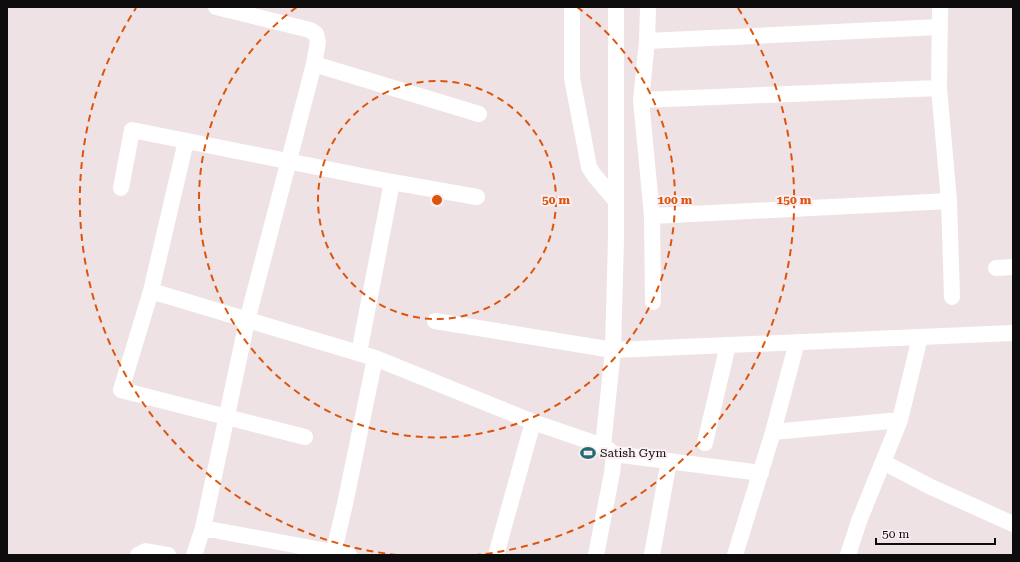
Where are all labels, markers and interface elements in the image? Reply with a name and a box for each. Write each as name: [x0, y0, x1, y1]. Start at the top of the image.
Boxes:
centre of rings: [430, 193, 444, 207]
text: 50 m: [542, 193, 570, 207]
text: 100 m: [658, 193, 693, 207]
text: 150 m: [777, 193, 812, 207]
sports icon: Satish Gym: [579, 444, 597, 462]
place label: Satish Gym: [600, 446, 666, 460]
scale bar: [876, 520, 995, 546]
text: 50 m: [882, 527, 909, 541]

